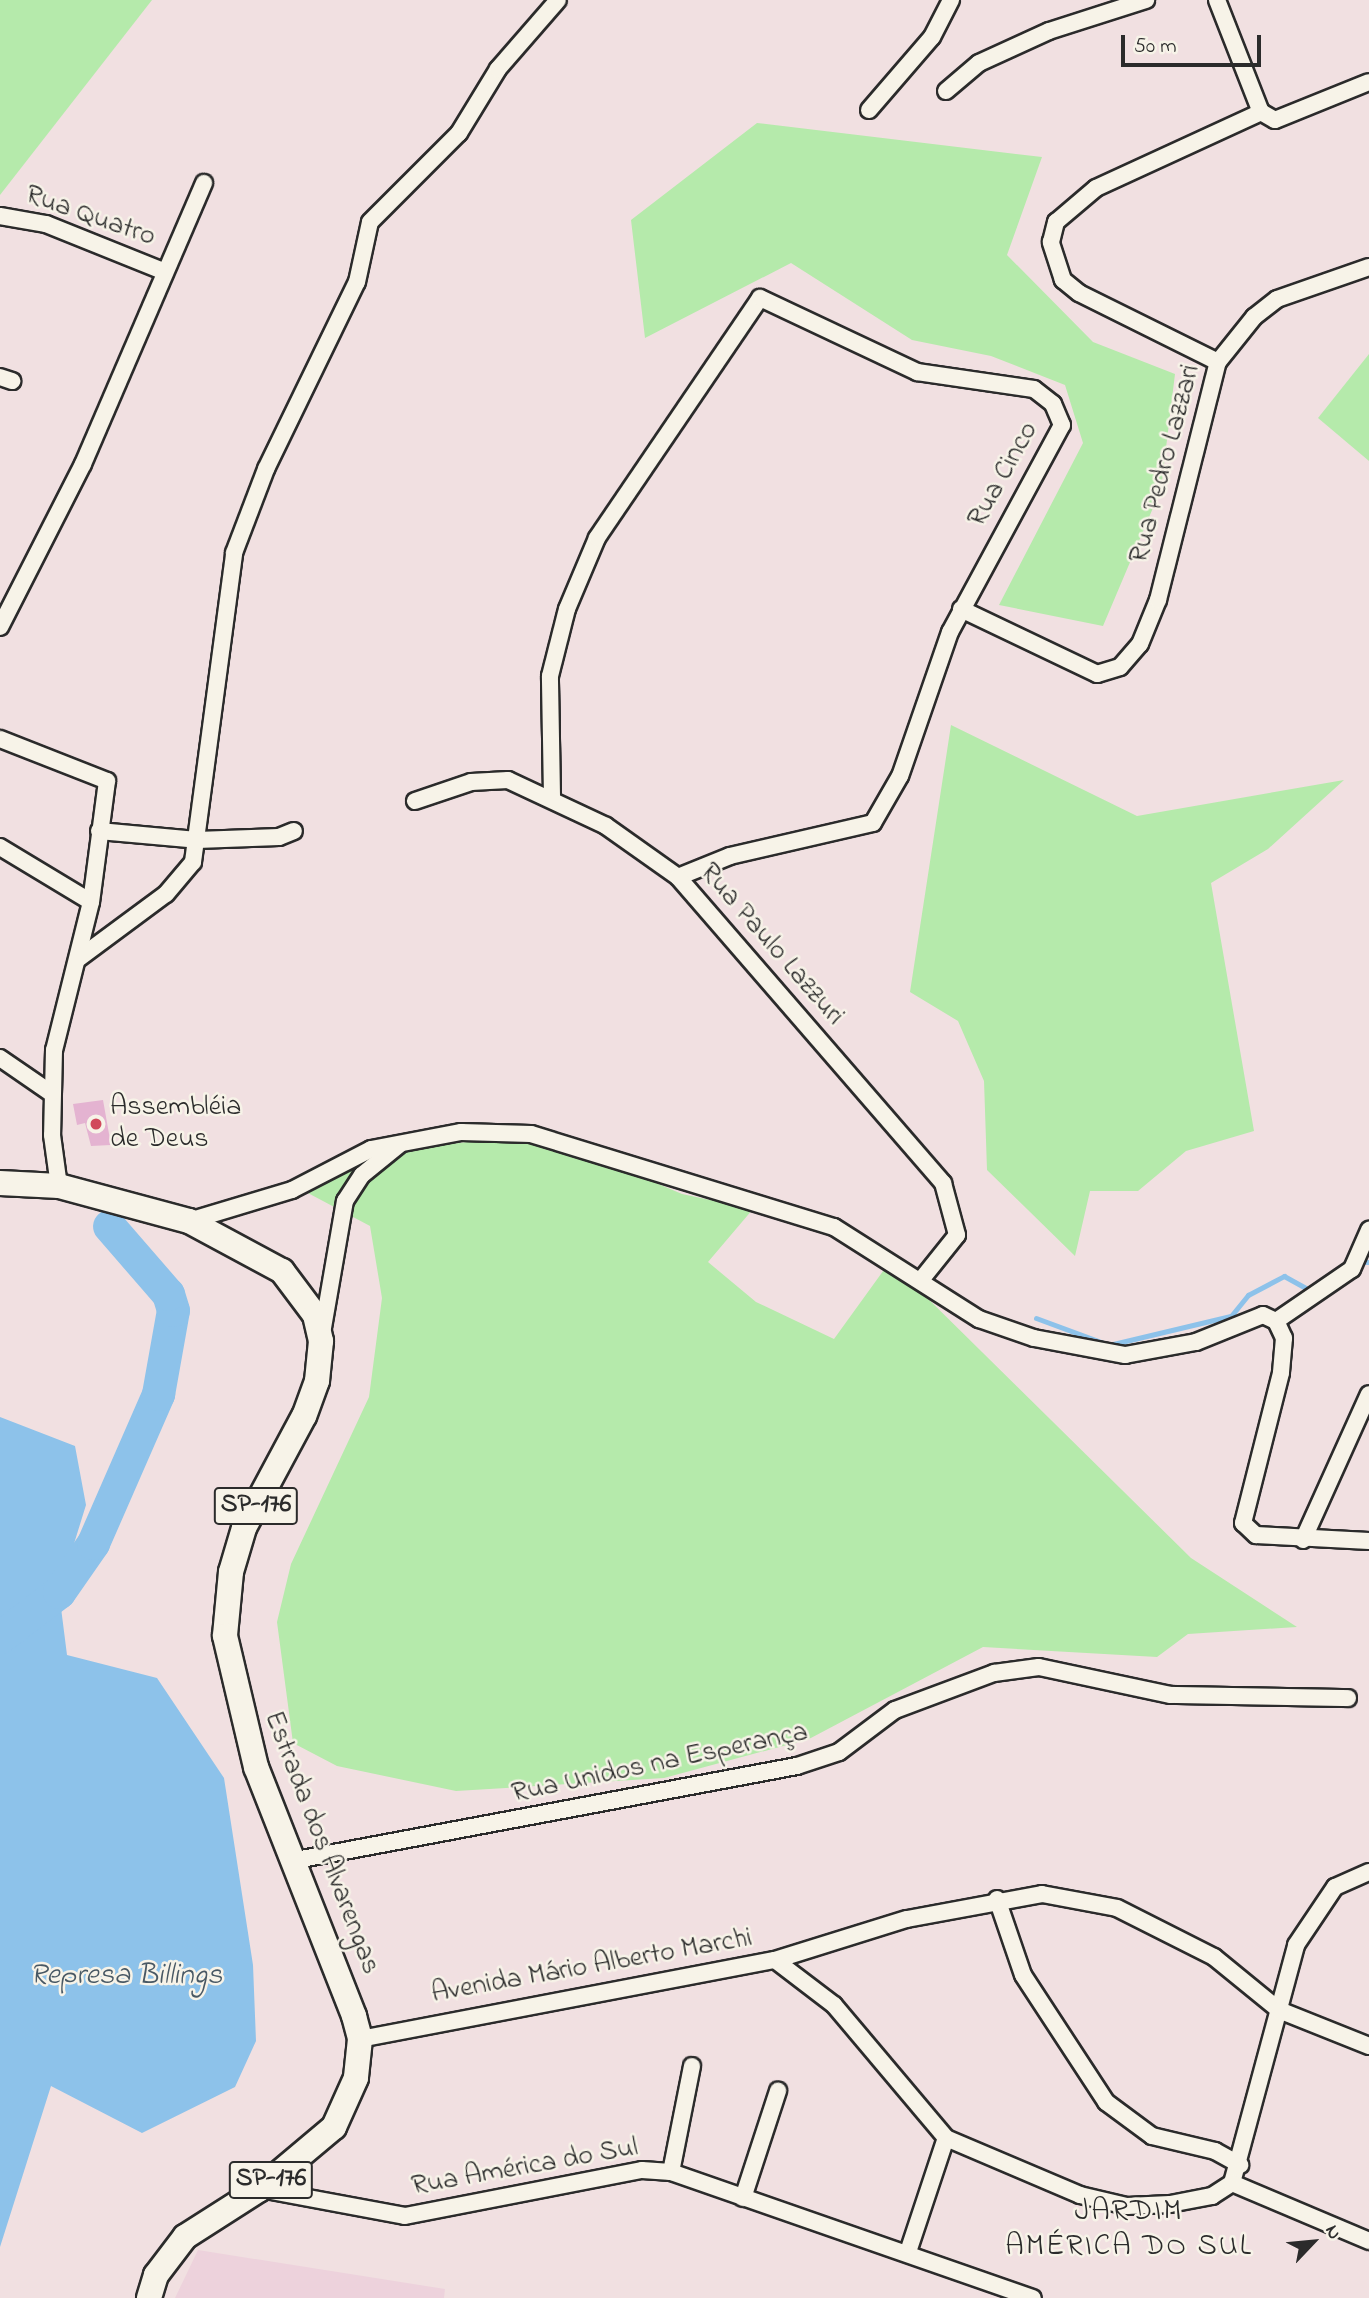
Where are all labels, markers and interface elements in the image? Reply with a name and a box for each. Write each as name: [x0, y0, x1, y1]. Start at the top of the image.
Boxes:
scale bar: [1124, 21, 1264, 65]
text: 50 m: [1134, 32, 1177, 62]
street label: Rua Quatro: [21, 179, 159, 255]
street label: Rua Pedro Lazzari: [1123, 361, 1209, 567]
street label: Rua Cinco: [961, 417, 1047, 533]
street label: Rua Paulo Lazzuri: [691, 857, 851, 1033]
place label: Assembléia de Deus: [110, 1091, 241, 1157]
marker: Assembléia de Deus: [88, 1116, 104, 1132]
road number: SP-176: [212, 1484, 300, 1528]
street label: Estrada dos Alvarengas: [255, 1707, 387, 1979]
street label: Rua Unidos na Esperança: [509, 1716, 811, 1812]
street label: Avenida Mário Alberto Marchi: [429, 1922, 755, 2012]
water label: Represa Billings: [30, 1958, 222, 1994]
street label: Rua América do Sul: [409, 2132, 641, 2204]
road number: SP-176: [227, 2158, 315, 2202]
district label: JARDIM AMÉRICA DO SUL: [1007, 2194, 1251, 2264]
north arrow: [1278, 2207, 1348, 2277]
text: N: [1317, 2221, 1347, 2244]

